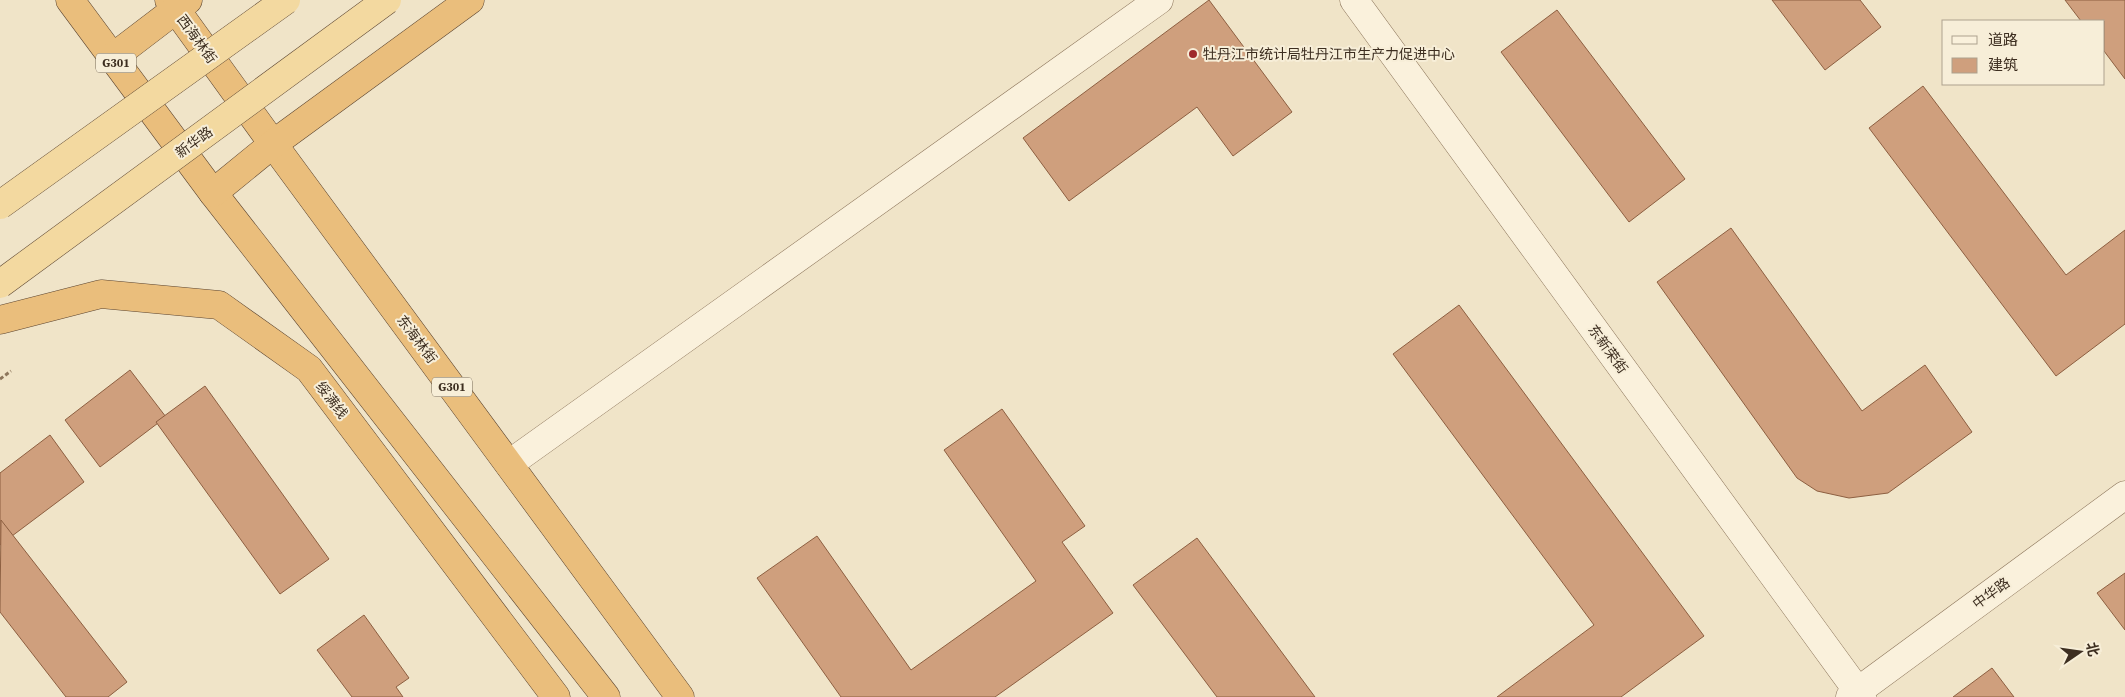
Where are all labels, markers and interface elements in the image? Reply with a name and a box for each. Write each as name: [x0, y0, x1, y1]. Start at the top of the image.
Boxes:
street label: 西海林街: [172, 10, 222, 68]
legend: [1942, 20, 2105, 85]
text: 道路: [1988, 29, 2018, 50]
place label: 牡丹江市统计局牡丹江市生产力促进中心: [1203, 44, 1455, 64]
marker: 牡丹江市统计局牡丹江市生产力促进中心: [1187, 48, 1199, 60]
road number: G301: [96, 54, 136, 72]
text: 建筑: [1988, 54, 2018, 75]
street label: 新华路: [171, 122, 217, 162]
street label: 东海林街: [392, 311, 442, 367]
street label: 东新荣街: [1583, 320, 1633, 378]
street label: 绥满线: [311, 377, 353, 423]
road number: G301: [432, 378, 472, 397]
street label: 中华路: [1968, 573, 2014, 613]
north arrow: [2055, 627, 2105, 677]
text: 北: [2081, 640, 2104, 658]

